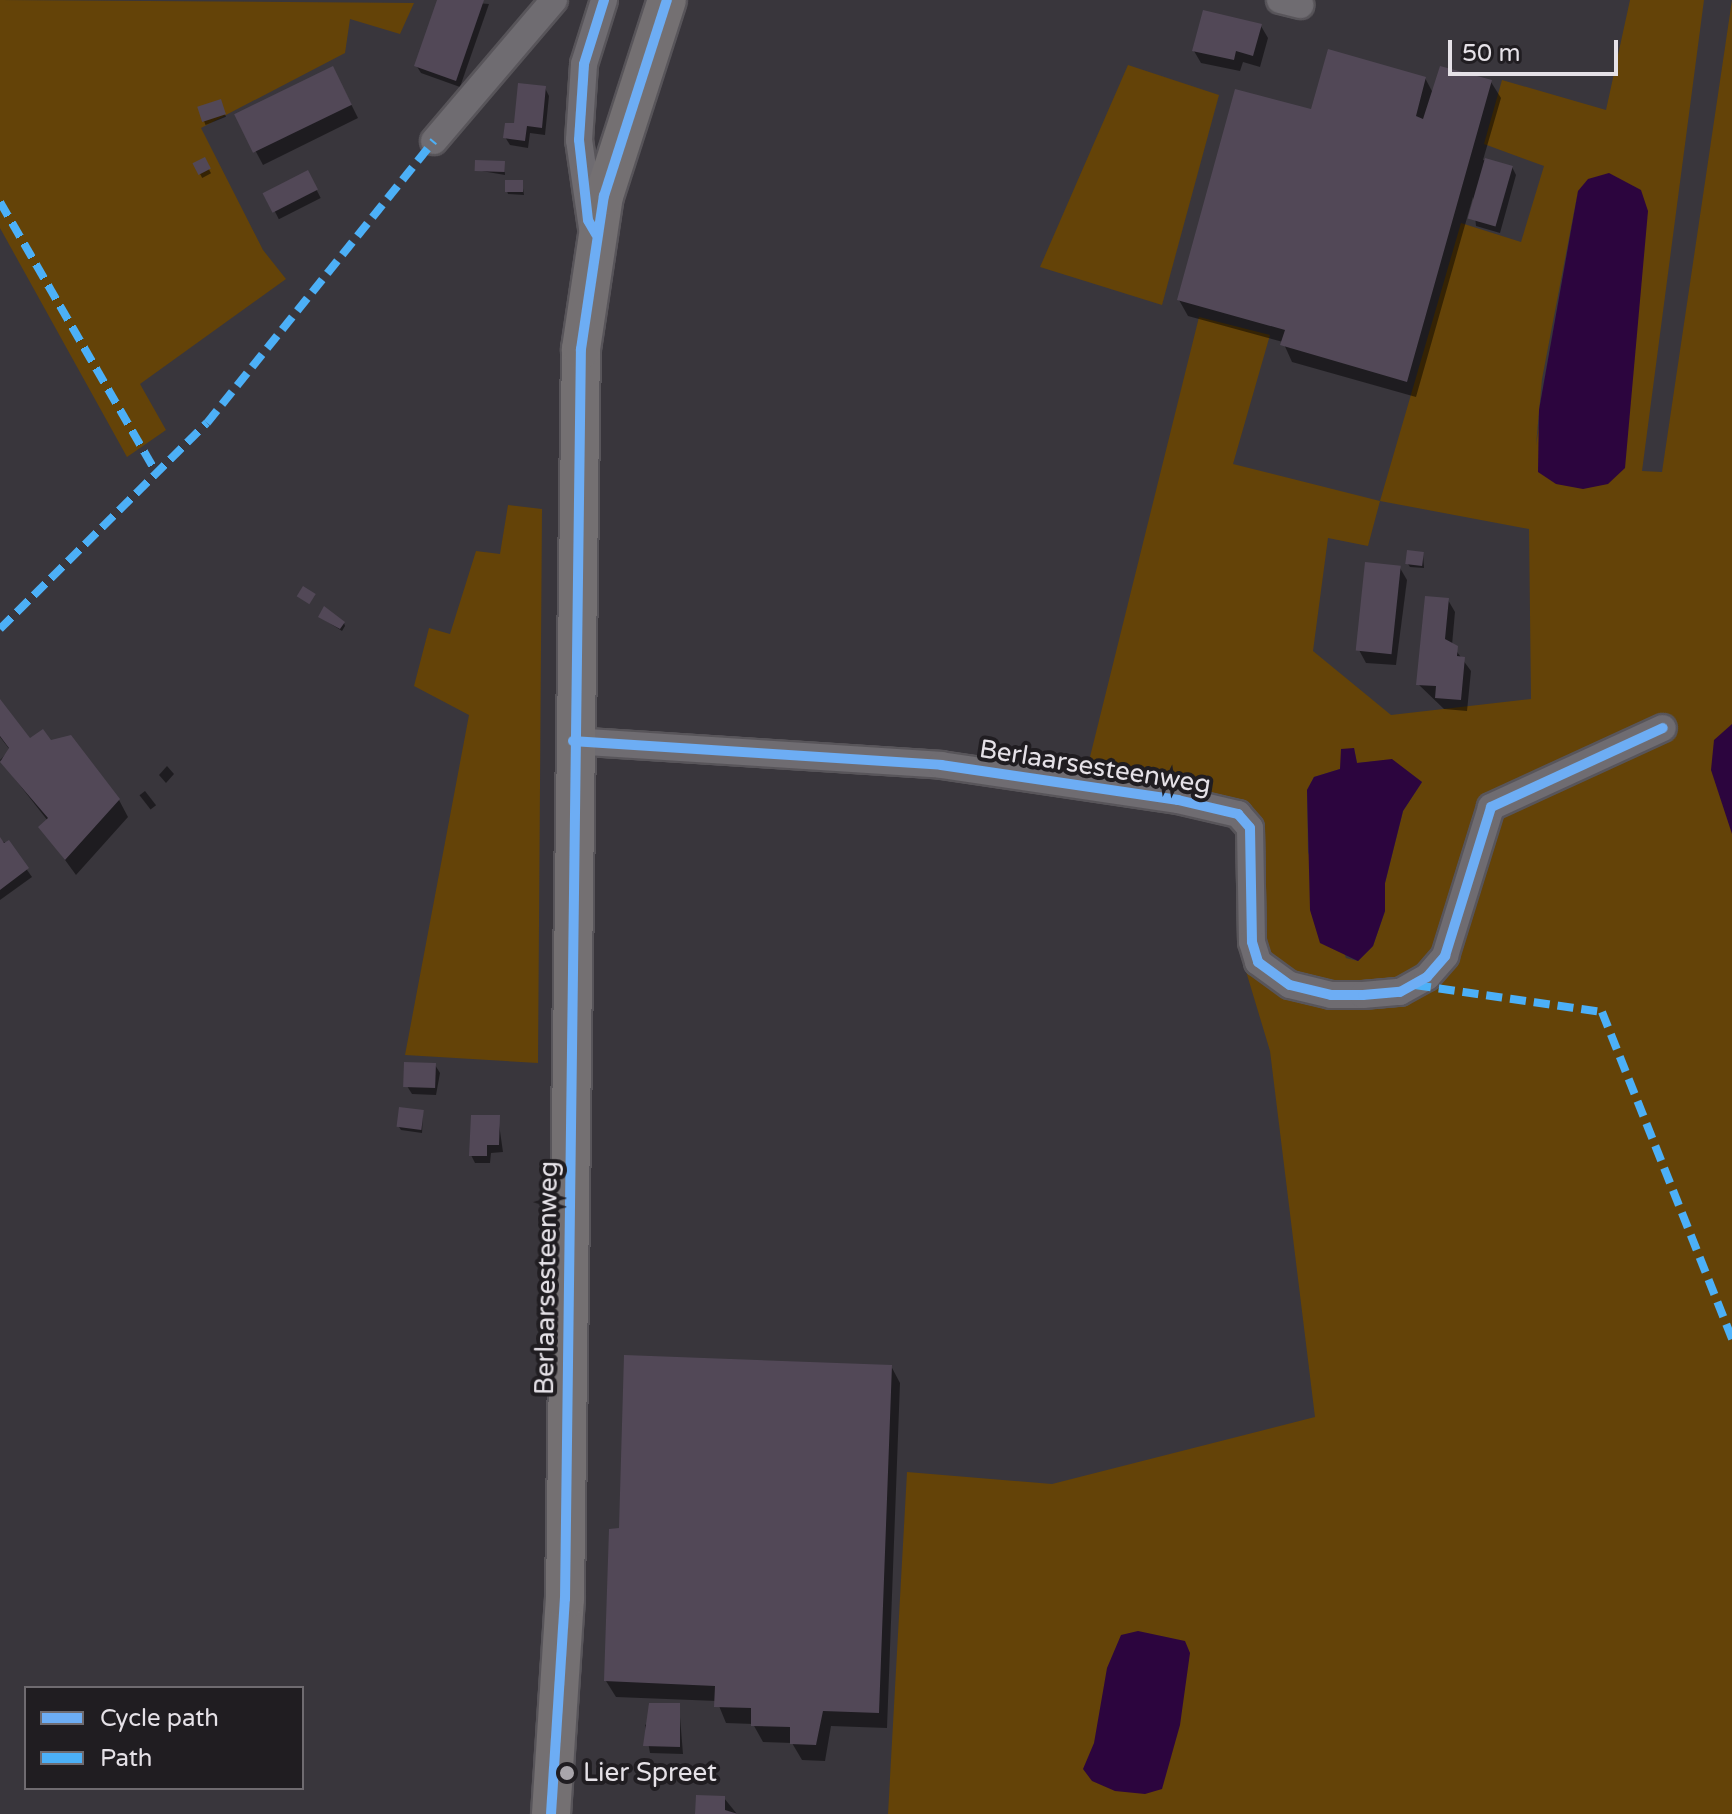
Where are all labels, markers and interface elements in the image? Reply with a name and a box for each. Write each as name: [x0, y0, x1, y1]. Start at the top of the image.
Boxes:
scale bar: [1452, 24, 1622, 74]
text: 50 m: [1462, 39, 1520, 68]
street label: Berlaarsesteenweg: [977, 733, 1213, 801]
street label: Berlaarsesteenweg: [529, 1161, 565, 1395]
legend: [24, 1686, 304, 1790]
text: Cycle path: [100, 1704, 219, 1733]
text: Path: [100, 1744, 153, 1773]
place label: Lier Spreet: [583, 1757, 717, 1789]
marker: Lier Spreet: [558, 1764, 576, 1782]

